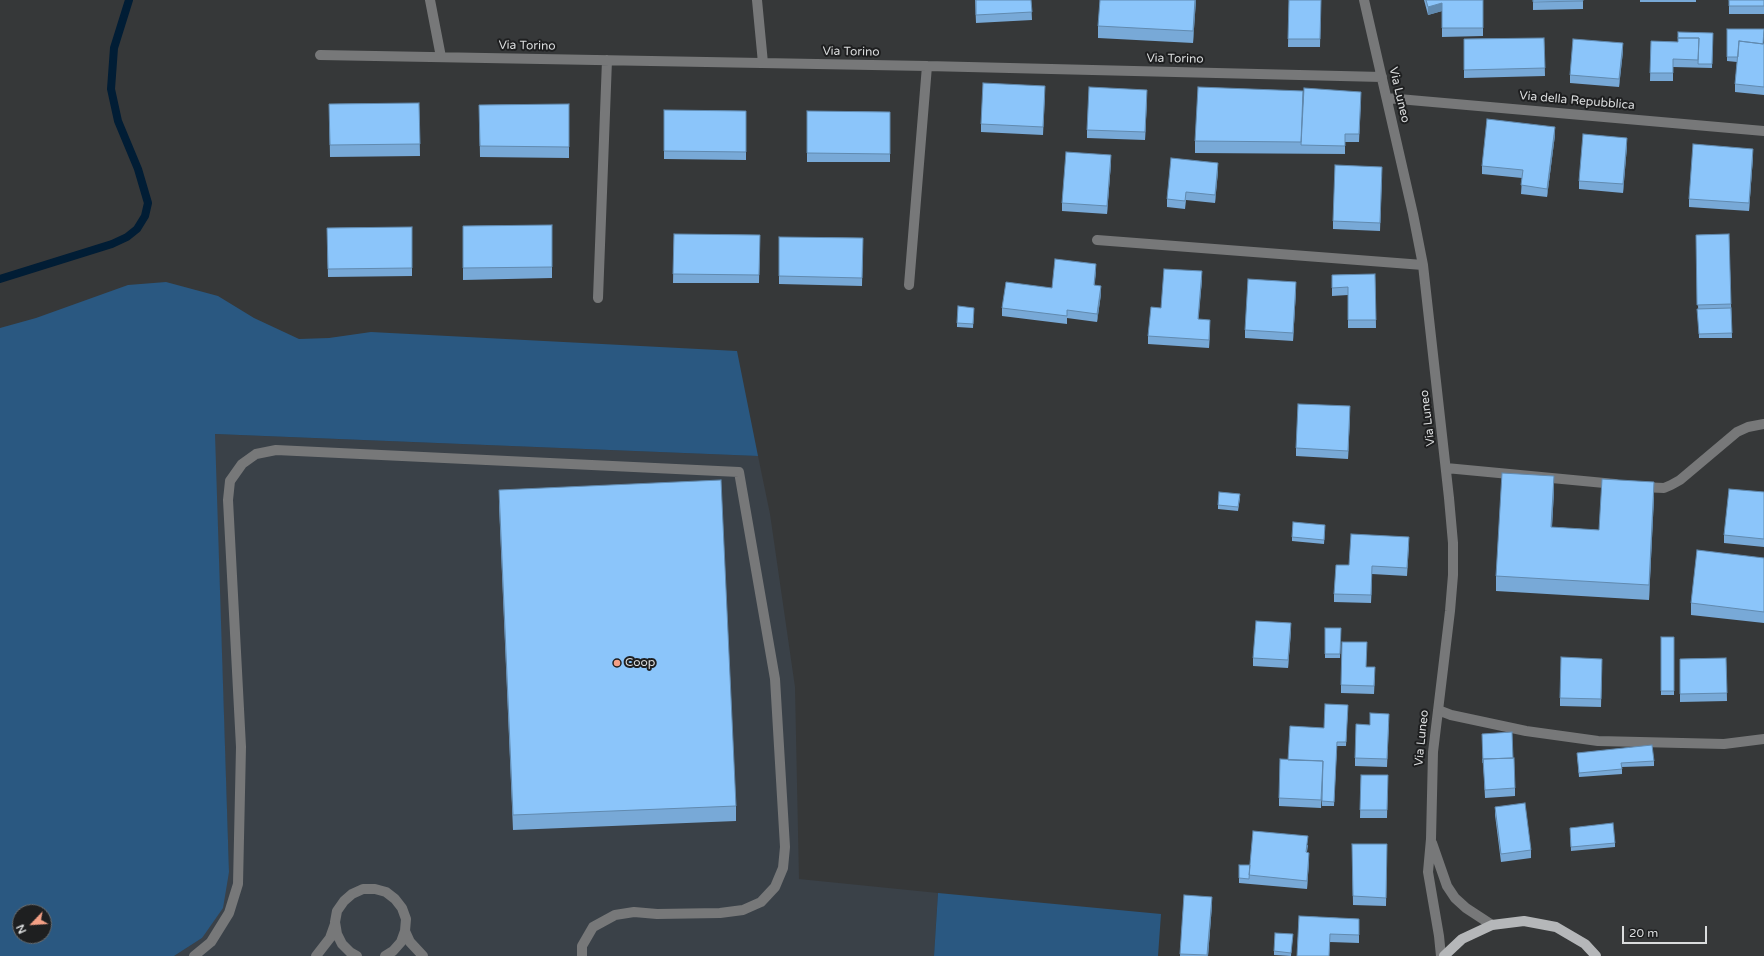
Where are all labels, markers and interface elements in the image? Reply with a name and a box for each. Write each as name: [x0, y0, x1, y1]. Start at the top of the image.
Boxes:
street label: Via Torino: [498, 38, 556, 54]
street label: Via Torino: [822, 44, 880, 60]
street label: Via Torino: [1146, 51, 1204, 67]
street label: Via Luneo: [1386, 66, 1412, 124]
street label: Via della Repubblica: [1519, 89, 1635, 113]
street label: Via Luneo: [1417, 389, 1439, 447]
place label: Coop: [625, 656, 655, 670]
marker: Coop: [612, 658, 622, 668]
street label: Via Luneo: [1412, 709, 1432, 767]
north arrow: [12, 904, 52, 944]
scale bar: [1624, 918, 1709, 944]
text: N: [14, 922, 29, 936]
text: 20 m: [1629, 926, 1658, 940]

